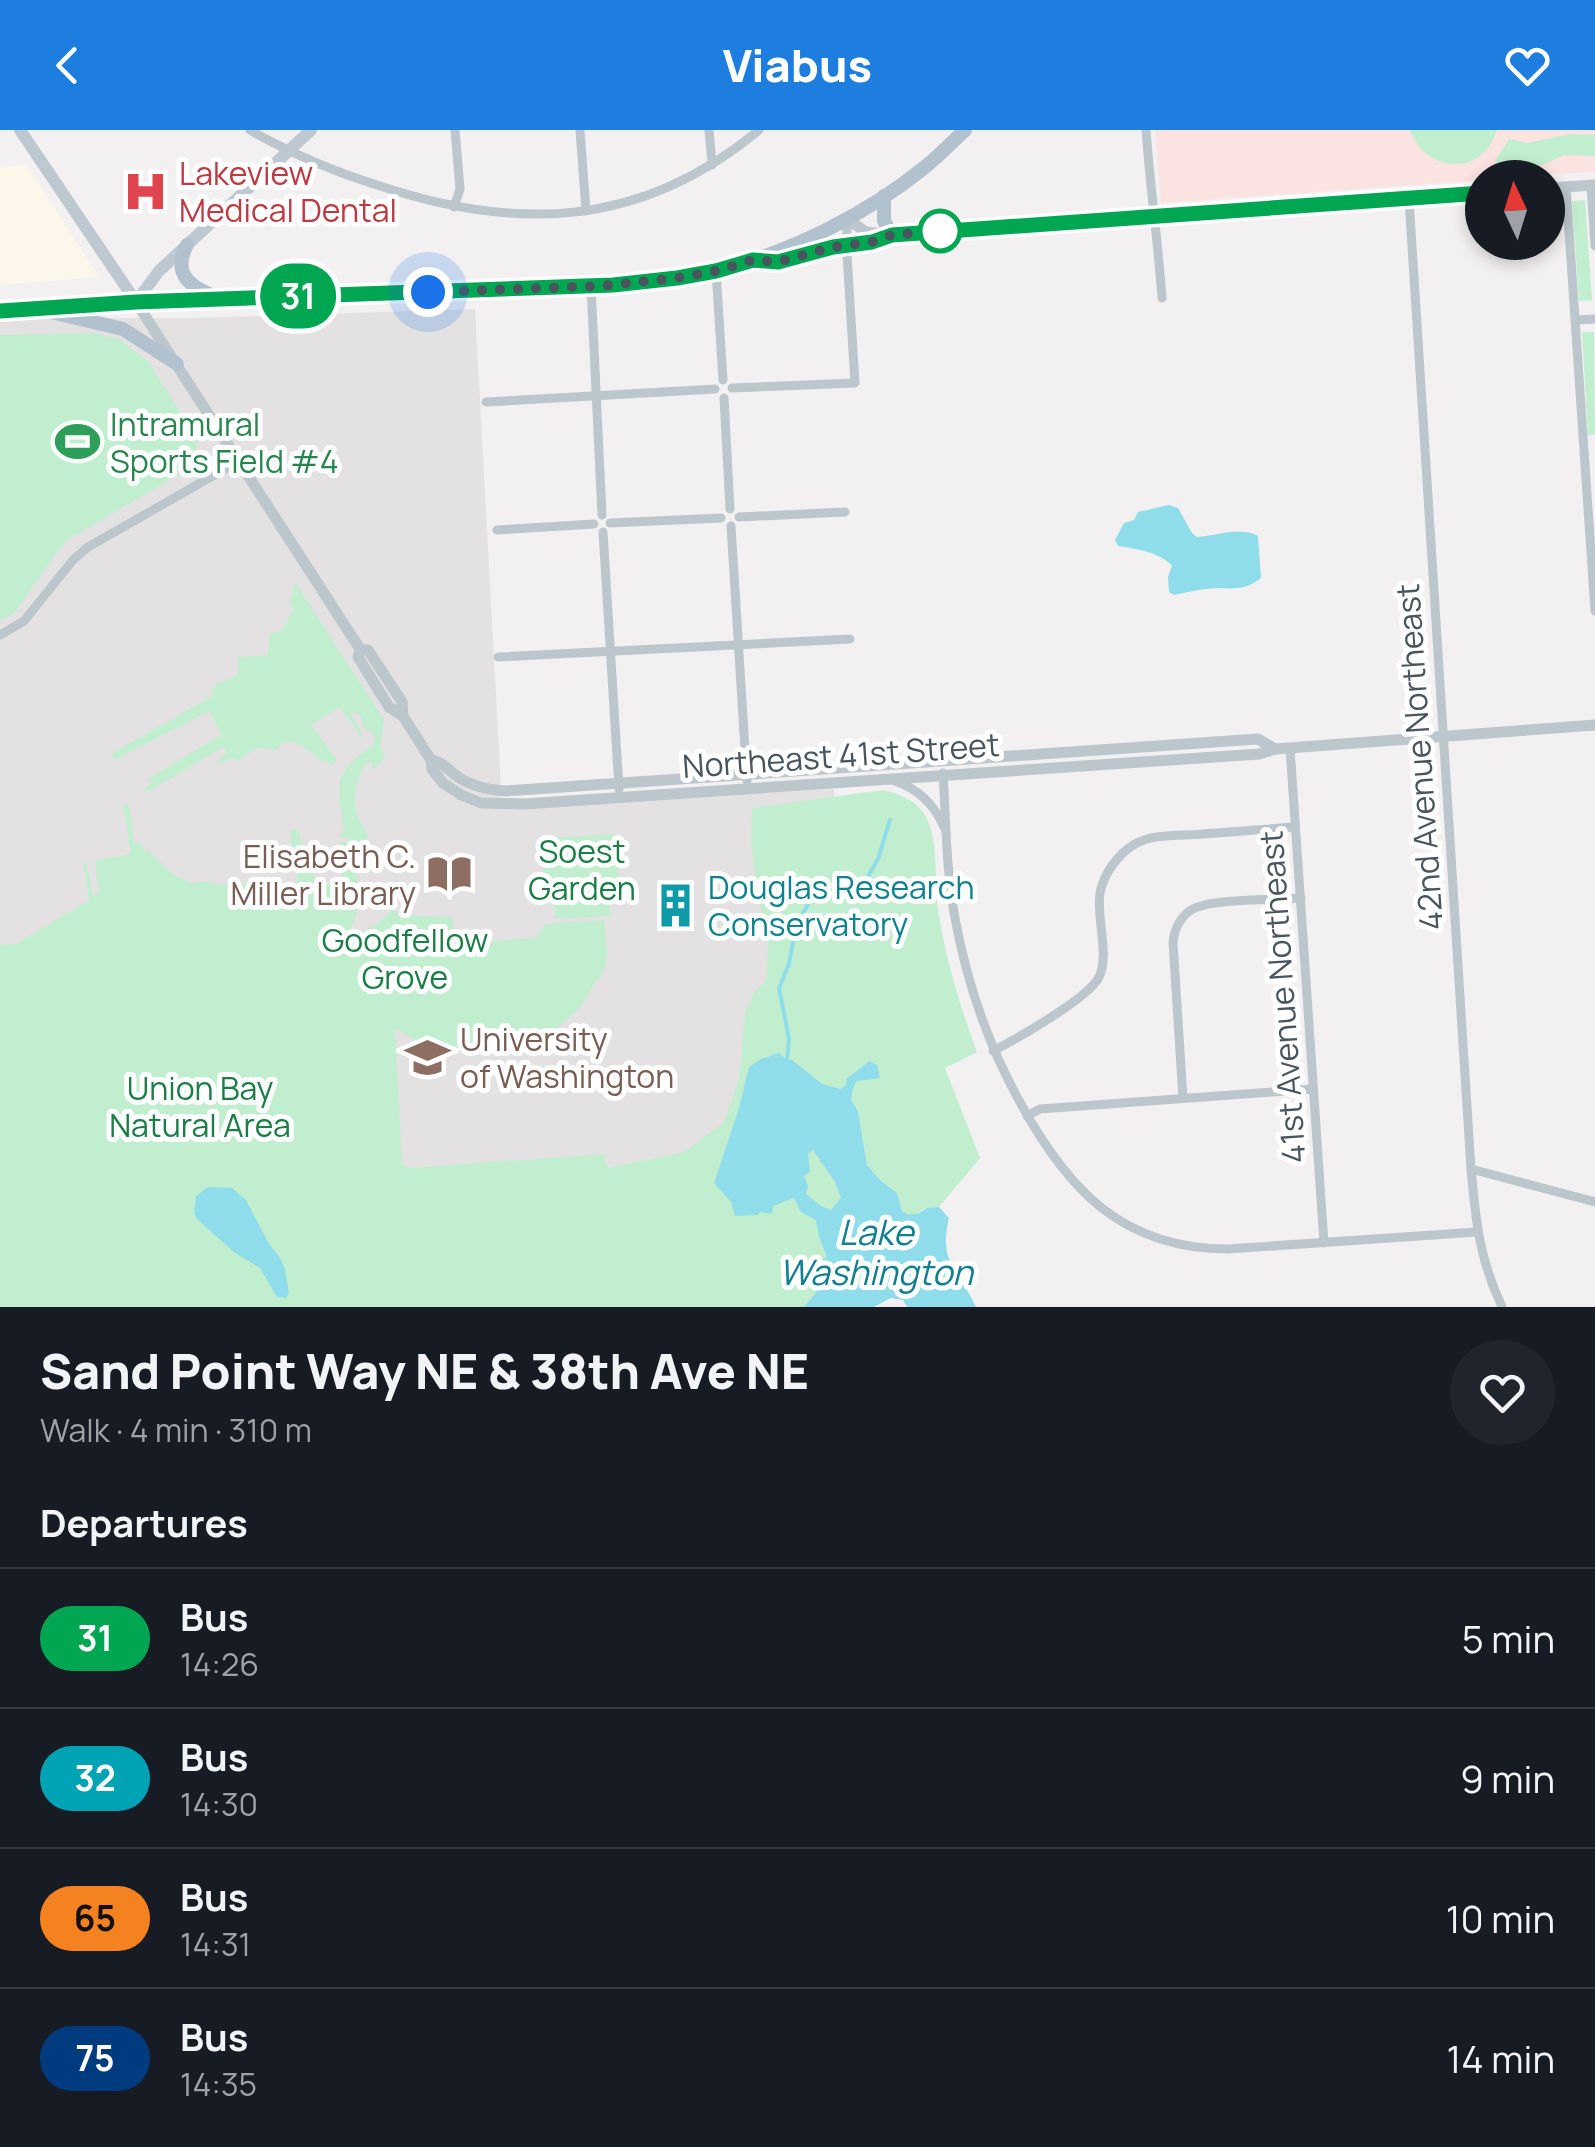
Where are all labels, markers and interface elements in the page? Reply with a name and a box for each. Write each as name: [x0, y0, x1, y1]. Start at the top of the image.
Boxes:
text: Viabus: [723, 34, 872, 96]
icon: back: [40, 38, 95, 93]
icon: heart: [1500, 38, 1555, 93]
place label: Lakeview Medical Dental: [179, 151, 397, 232]
north arrow: [1465, 160, 1565, 260]
map controls: [1465, 160, 1565, 260]
hospital icon: Lakeview Medical Dental: [122, 167, 170, 215]
unlabelled marker: [919, 210, 961, 252]
line badge: 31: [253, 264, 343, 328]
your location: [403, 267, 453, 317]
text: 31: [280, 272, 316, 320]
place label: Intramural Sports Field #4: [110, 402, 339, 483]
sports icon: Intramural Sports Field #4: [53, 418, 101, 466]
street label: 42nd Avenue Northeast: [1385, 582, 1453, 932]
street label: Northeast 41st Street: [681, 722, 1001, 788]
park label: Soest Garden: [528, 829, 636, 910]
street label: 41st Avenue Northeast: [1248, 829, 1316, 1165]
place label: Elisabeth C. Miller Library: [230, 834, 416, 915]
library icon: Elisabeth C. Miller Library: [425, 850, 473, 898]
place label: Douglas Research Conservatory: [708, 865, 975, 946]
building icon: Douglas Research Conservatory: [651, 881, 699, 929]
park label: Goodfellow Grove: [322, 918, 488, 999]
place label: University of Washington: [460, 1017, 674, 1098]
school or university icon: University of Washington: [403, 1033, 451, 1081]
park label: Union Bay Natural Area: [109, 1066, 291, 1147]
water label: Lake Washington: [779, 1208, 974, 1296]
text: Sand Point Way NE & 38th Ave NE: [40, 1338, 809, 1403]
button: heart: [1450, 1340, 1555, 1445]
text: Walk · 4 min · 310 m: [40, 1408, 312, 1452]
text: Departures: [40, 1496, 248, 1548]
text: Bus: [180, 1590, 248, 1642]
text: 5 min: [1462, 1612, 1555, 1664]
text: 31: [77, 1614, 113, 1662]
text: 14:26: [180, 1642, 259, 1686]
text: Bus: [180, 1730, 248, 1782]
text: 9 min: [1460, 1752, 1555, 1804]
text: 32: [74, 1754, 116, 1802]
text: 14:30: [180, 1782, 258, 1826]
text: Bus: [180, 1870, 248, 1922]
text: 10 min: [1446, 1892, 1555, 1944]
text: 65: [74, 1894, 116, 1942]
text: 14:31: [180, 1922, 251, 1966]
text: Bus: [180, 2010, 248, 2062]
text: 14 min: [1447, 2032, 1555, 2084]
text: 75: [75, 2034, 115, 2082]
text: 14:35: [180, 2062, 257, 2106]

